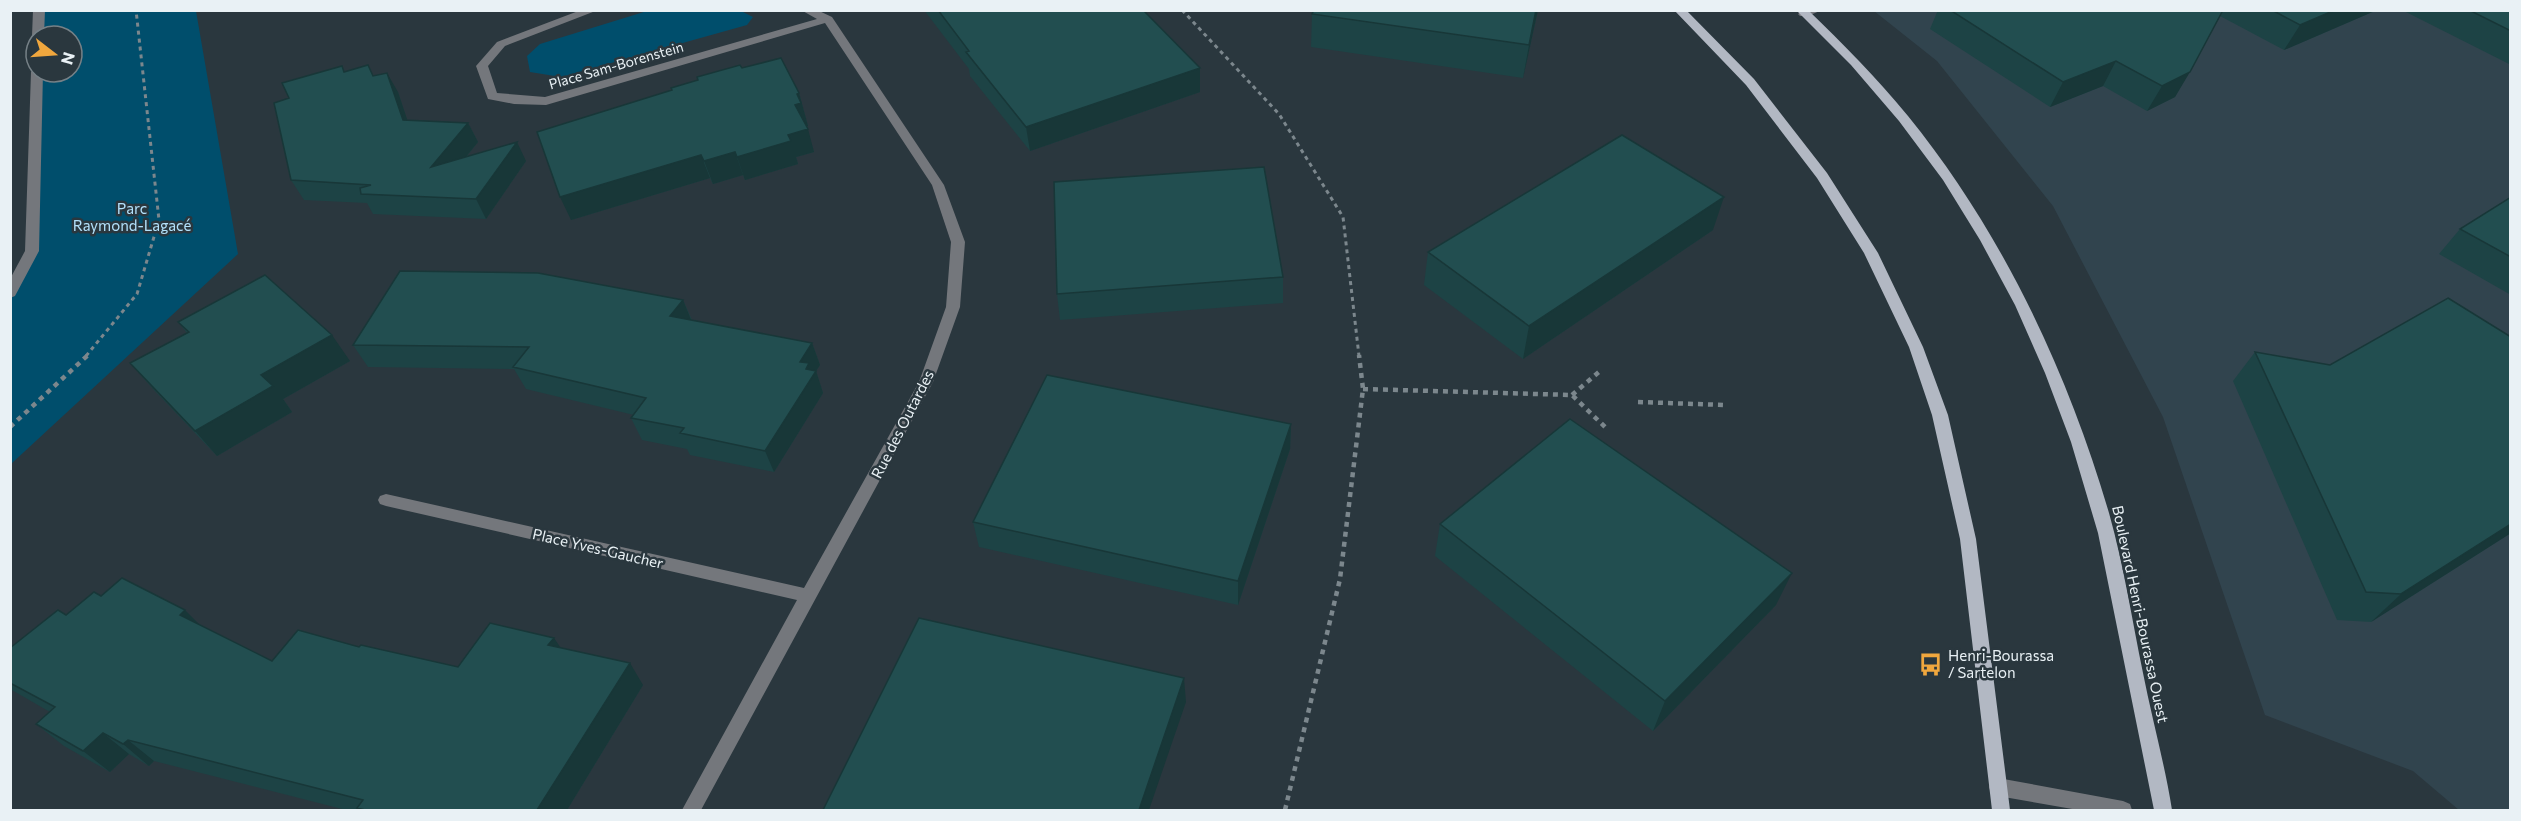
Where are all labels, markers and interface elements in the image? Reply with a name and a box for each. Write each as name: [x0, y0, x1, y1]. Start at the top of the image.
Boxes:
north arrow: [24, 24, 84, 84]
street label: Place Sam-Borenstein: [547, 38, 685, 92]
text: N: [58, 50, 80, 67]
park label: Parc Raymond-Lagacé: [73, 199, 191, 234]
street label: Rue des Outardes: [867, 367, 937, 481]
street label: Boulevard Henri-Bourassa Ouest: [2109, 504, 2173, 724]
street label: Place Yves-Gaucher: [531, 524, 665, 572]
place label: Henri-Bourassa / Sartelon: [1948, 646, 2054, 681]
bus stop icon: Henri-Bourassa / Sartelon: [1917, 651, 1943, 677]

